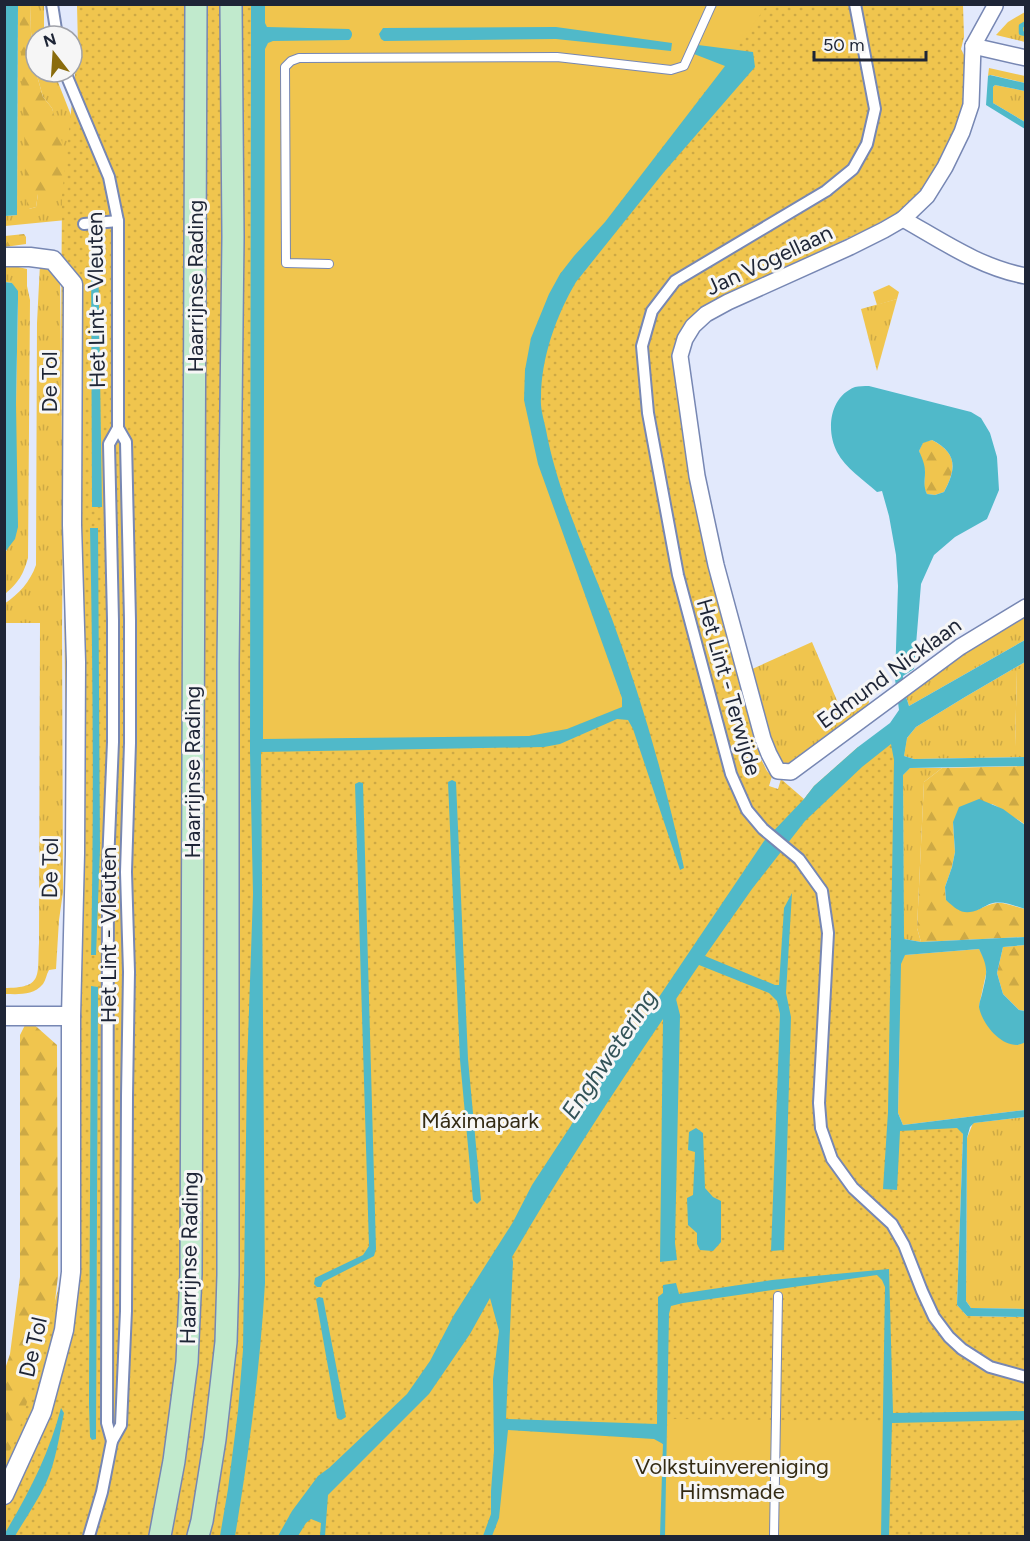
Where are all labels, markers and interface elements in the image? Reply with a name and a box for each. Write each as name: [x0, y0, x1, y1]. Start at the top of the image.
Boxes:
north arrow: [24, 24, 84, 84]
scale bar: [814, 24, 926, 62]
text: N: [41, 29, 58, 51]
text: 50 m: [823, 34, 865, 56]
street label: Haarrijnse Rading: [182, 199, 209, 373]
street label: Het Lint - Vleuten: [81, 212, 111, 388]
street label: Jan Vogellaan: [701, 219, 837, 301]
street label: De Tol: [36, 352, 63, 412]
street label: Het Lint - Terwijde: [691, 595, 767, 779]
street label: Edmund Nicklaan: [812, 612, 966, 734]
street label: Haarrijnse Rading: [179, 685, 206, 859]
street label: De Tol: [36, 837, 64, 899]
street label: Het Lint - Vleuten: [95, 847, 122, 1023]
water label: Enghwetering: [555, 984, 663, 1124]
park label: Máximapark: [421, 1107, 539, 1134]
street label: Haarrijnse Rading: [174, 1171, 204, 1345]
street label: De Tol: [13, 1314, 53, 1380]
park label: Volkstuinvereniging Himsmade: [635, 1453, 829, 1505]

